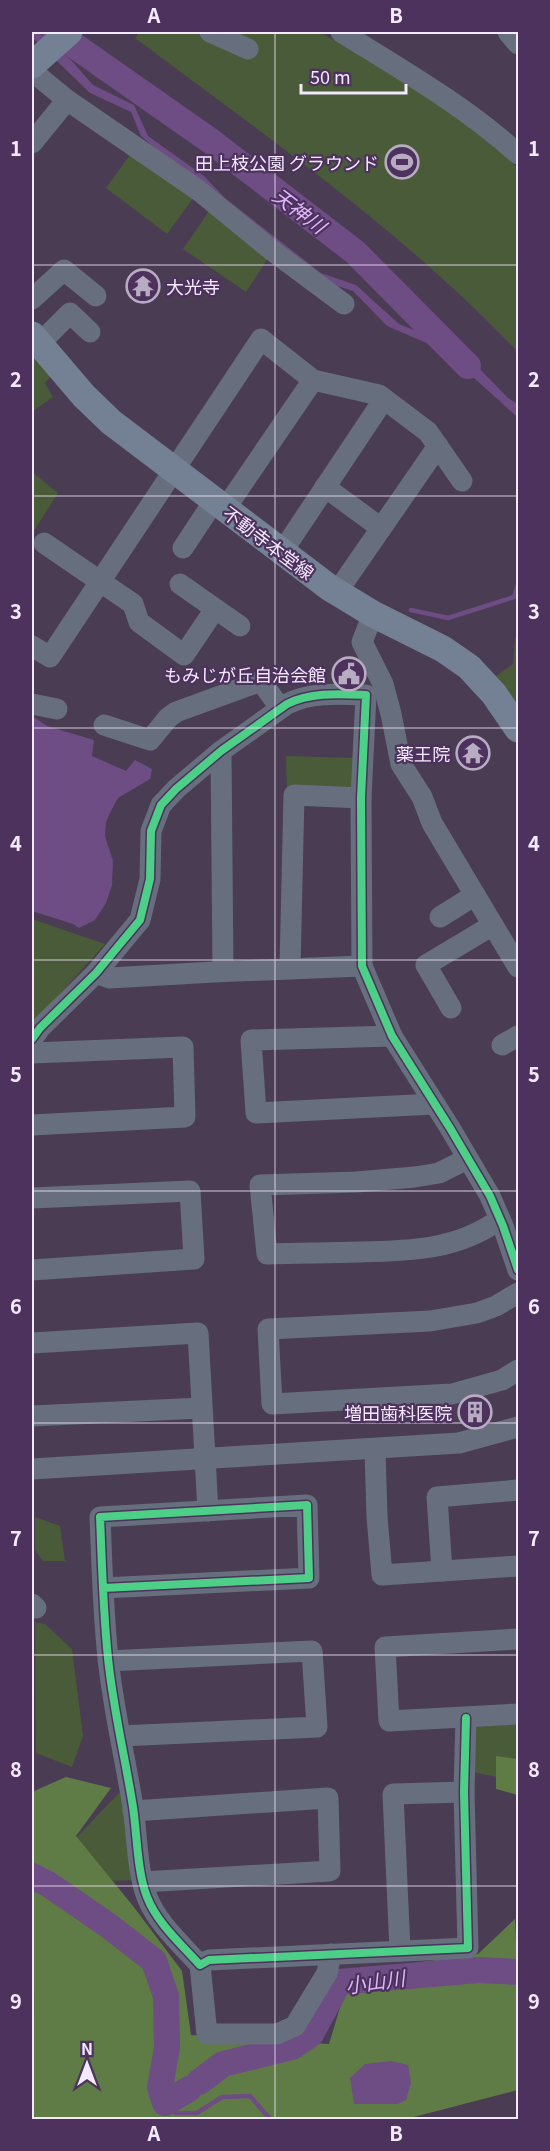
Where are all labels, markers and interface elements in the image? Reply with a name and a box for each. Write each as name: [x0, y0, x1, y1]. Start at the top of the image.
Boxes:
text: A: [147, 0, 161, 29]
text: B: [389, 0, 403, 29]
scale bar: [301, 57, 406, 95]
text: 50 m: [310, 63, 351, 89]
text: 1: [10, 133, 22, 162]
text: 1: [528, 133, 540, 162]
sports icon: 田上枝公園 グラウンド: [384, 144, 420, 180]
place label: 田上枝公園 グラウンド: [195, 149, 379, 175]
water label: 天神川: [267, 180, 334, 241]
temple icon: 大光寺: [125, 268, 161, 304]
place label: 大光寺: [166, 273, 220, 299]
text: 2: [10, 364, 22, 393]
text: 2: [528, 364, 540, 393]
street label: 不動寺本堂線: [218, 499, 320, 585]
text: 3: [10, 596, 22, 625]
text: 3: [528, 596, 540, 625]
public building icon: もみじが丘自治会館: [331, 656, 367, 692]
place label: もみじが丘自治会館: [164, 661, 326, 687]
temple icon: 薬王院: [455, 735, 491, 771]
place label: 薬王院: [396, 740, 450, 766]
text: 4: [10, 828, 22, 857]
text: 4: [528, 828, 540, 857]
text: 5: [10, 1059, 22, 1088]
text: 5: [528, 1059, 540, 1088]
text: 6: [10, 1291, 22, 1320]
text: 6: [528, 1291, 540, 1320]
building icon: 増田歯科医院: [457, 1394, 493, 1430]
place label: 増田歯科医院: [344, 1399, 452, 1425]
text: 7: [10, 1523, 22, 1552]
text: 7: [528, 1523, 540, 1552]
text: 8: [10, 1754, 22, 1783]
text: 8: [528, 1754, 540, 1783]
water label: 小山川: [343, 1962, 409, 2000]
text: 9: [10, 1986, 22, 2015]
text: 9: [528, 1986, 540, 2015]
north arrow: [57, 2034, 117, 2094]
text: N: [81, 2036, 93, 2060]
text: A: [147, 2118, 161, 2147]
text: B: [389, 2118, 403, 2147]

